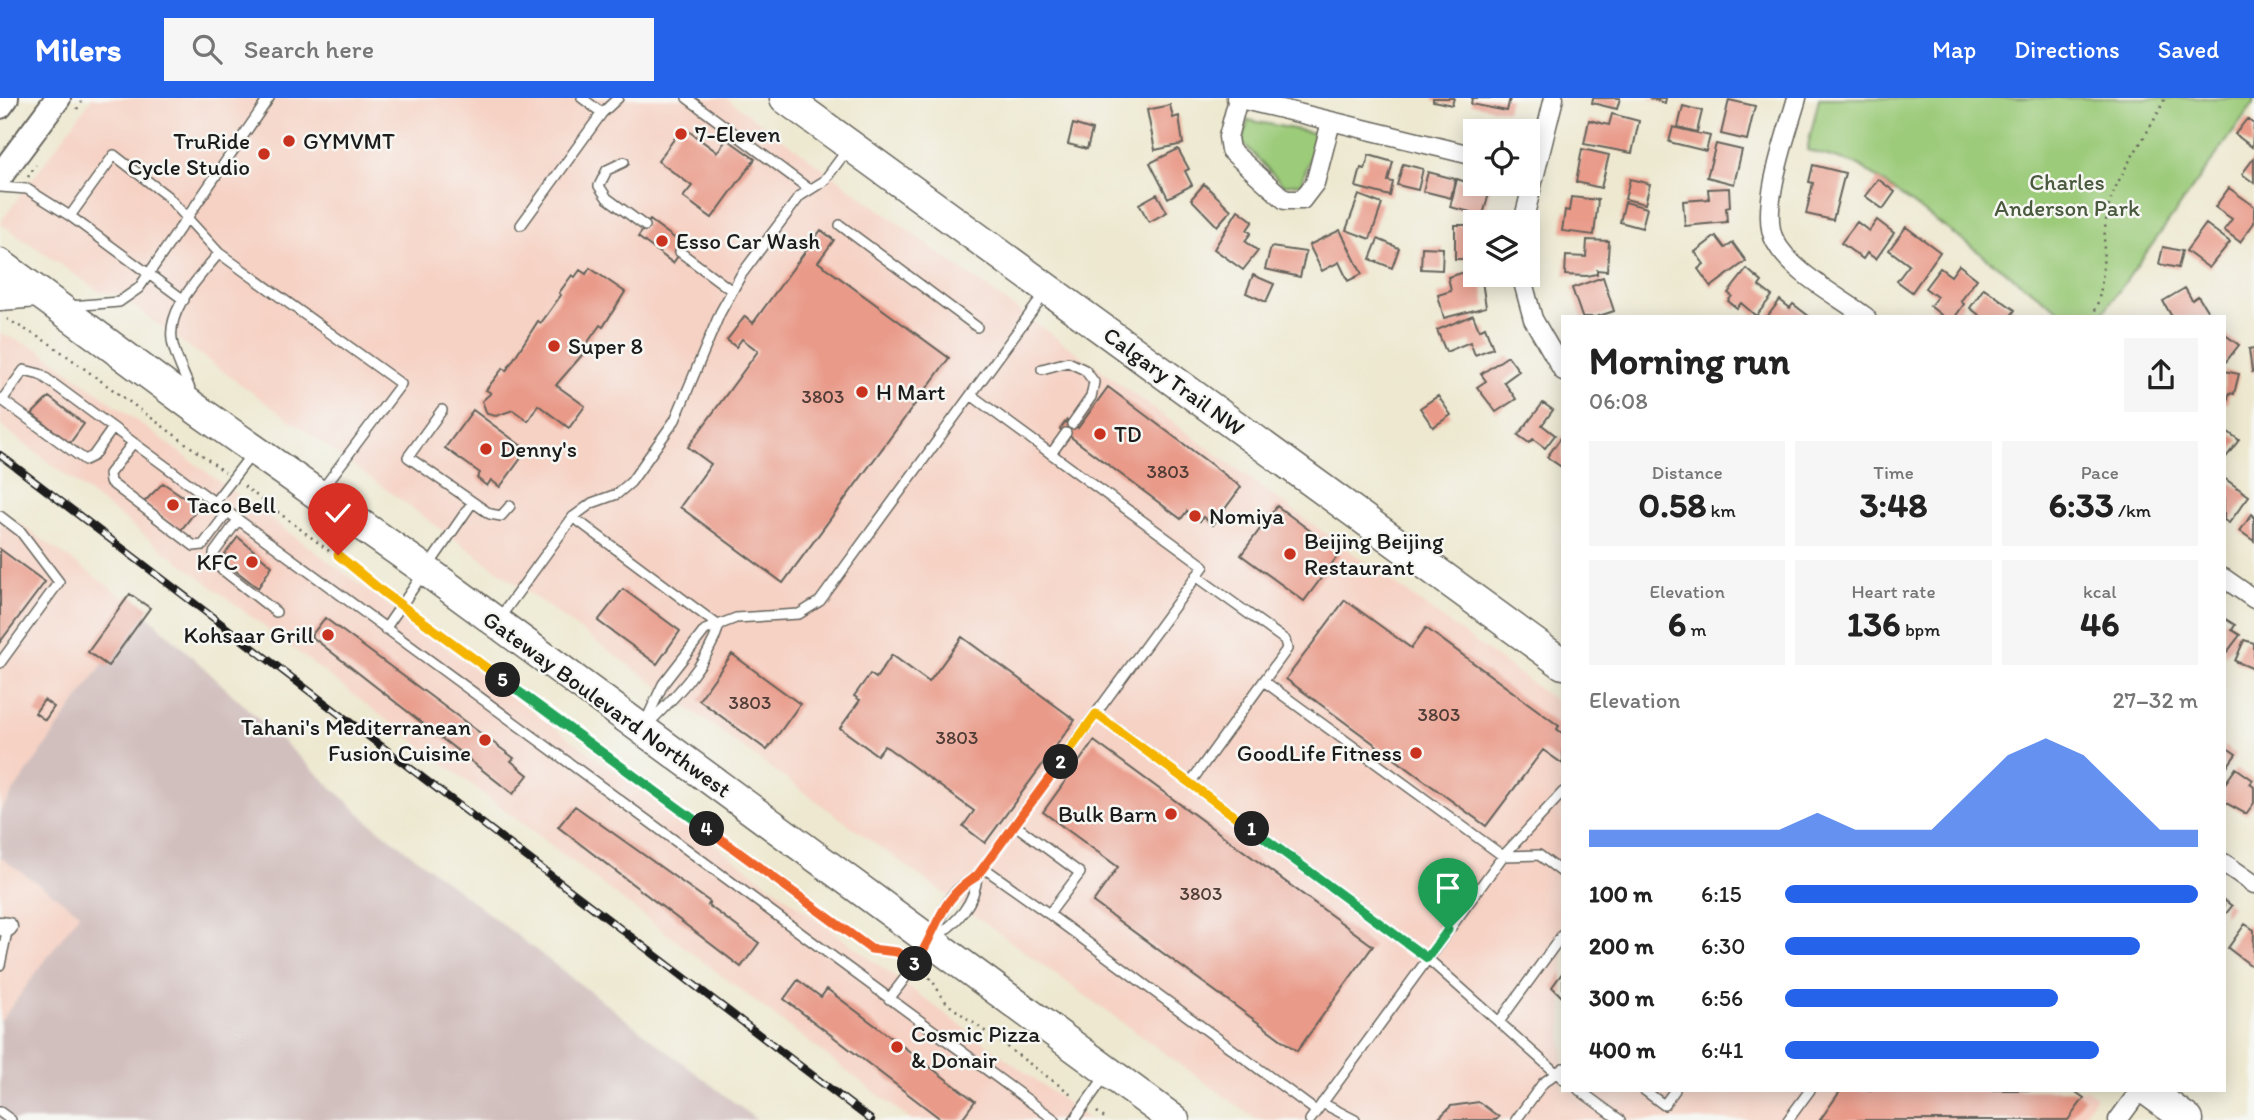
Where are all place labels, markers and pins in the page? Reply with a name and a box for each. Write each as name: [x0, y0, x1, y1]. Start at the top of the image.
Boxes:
place label: 7-Eleven: [695, 120, 780, 148]
marker: 7-Eleven: [673, 126, 689, 142]
place label: TruRide Cycle Studio: [128, 127, 250, 181]
place label: GYMVMT: [303, 127, 395, 155]
marker: GYMVMT: [281, 133, 297, 149]
marker: TruRide Cycle Studio: [256, 146, 272, 162]
place label: Esso Car Wash: [676, 227, 820, 255]
marker: Esso Car Wash: [654, 233, 670, 249]
place label: Super 8: [568, 332, 643, 360]
marker: Super 8: [546, 338, 562, 354]
place label: H Mart: [876, 378, 946, 406]
marker: H Mart: [854, 384, 870, 400]
place label: TD: [1114, 420, 1141, 448]
marker: TD: [1092, 426, 1108, 442]
place label: Denny's: [500, 435, 577, 463]
marker: Denny's: [478, 441, 494, 457]
pin: [308, 483, 368, 555]
place label: Taco Bell: [187, 491, 276, 519]
marker: Taco Bell: [165, 497, 181, 513]
place label: Nomiya: [1209, 502, 1284, 530]
marker: Nomiya: [1187, 508, 1203, 524]
place label: Beijing Beijing Restaurant: [1304, 527, 1444, 581]
marker: Beijing Beijing Restaurant: [1282, 546, 1298, 562]
place label: KFC: [197, 548, 238, 576]
marker: KFC: [244, 554, 260, 570]
place label: Kohsaar Grill: [184, 621, 314, 649]
marker: Kohsaar Grill: [320, 627, 336, 643]
pin: 5: [486, 662, 520, 698]
place label: Tahani's Mediterranean Fusion Cuisine: [241, 713, 471, 767]
marker: Tahani's Mediterranean Fusion Cuisine: [477, 732, 493, 748]
place label: GoodLife Fitness: [1237, 739, 1402, 767]
pin: 2: [1044, 744, 1078, 780]
marker: GoodLife Fitness: [1408, 745, 1424, 761]
place label: Bulk Barn: [1058, 800, 1157, 828]
marker: Bulk Barn: [1163, 806, 1179, 822]
pin: 4: [690, 812, 724, 846]
pin: 1: [1234, 812, 1270, 846]
pin: [1418, 858, 1478, 930]
pin: 3: [898, 946, 932, 982]
place label: Cosmic Pizza & Donair: [911, 1020, 1040, 1074]
marker: Cosmic Pizza & Donair: [889, 1039, 905, 1055]

